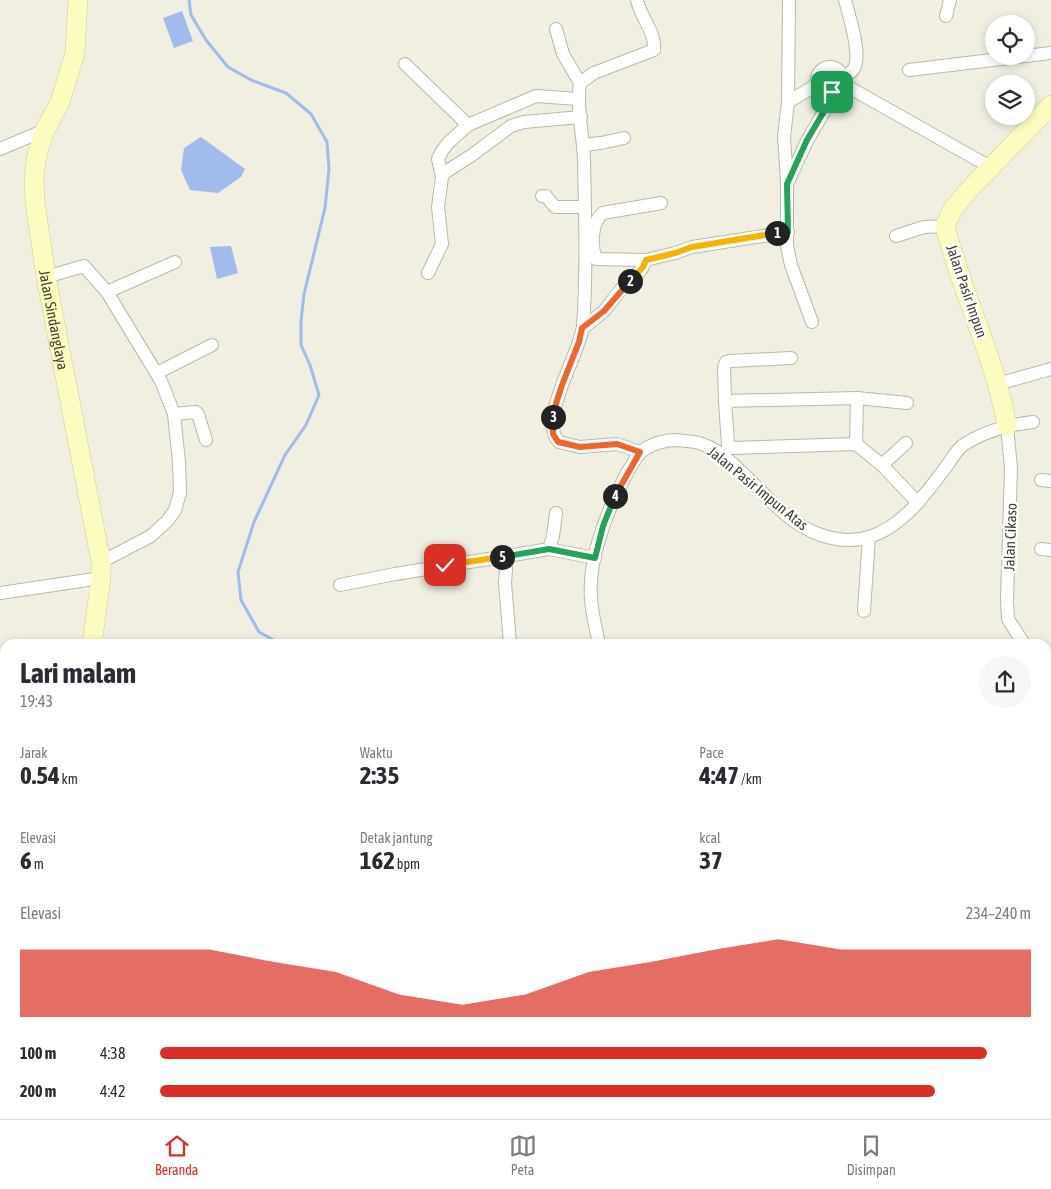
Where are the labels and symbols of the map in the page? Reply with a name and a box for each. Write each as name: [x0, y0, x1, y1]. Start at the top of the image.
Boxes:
pin: [811, 71, 853, 113]
pin: 1: [764, 220, 790, 246]
street label: Jalan Pasir Impun: [943, 242, 991, 340]
pin: 2: [618, 268, 642, 294]
street label: Jalan Sindanglaya: [37, 269, 72, 371]
pin: 3: [540, 404, 566, 430]
street label: Jalan Pasir Impun Atas: [705, 443, 811, 533]
pin: 4: [602, 484, 628, 508]
street label: Jalan Cikaso: [1000, 503, 1020, 571]
pin: [424, 544, 466, 586]
pin: 5: [490, 544, 514, 570]

